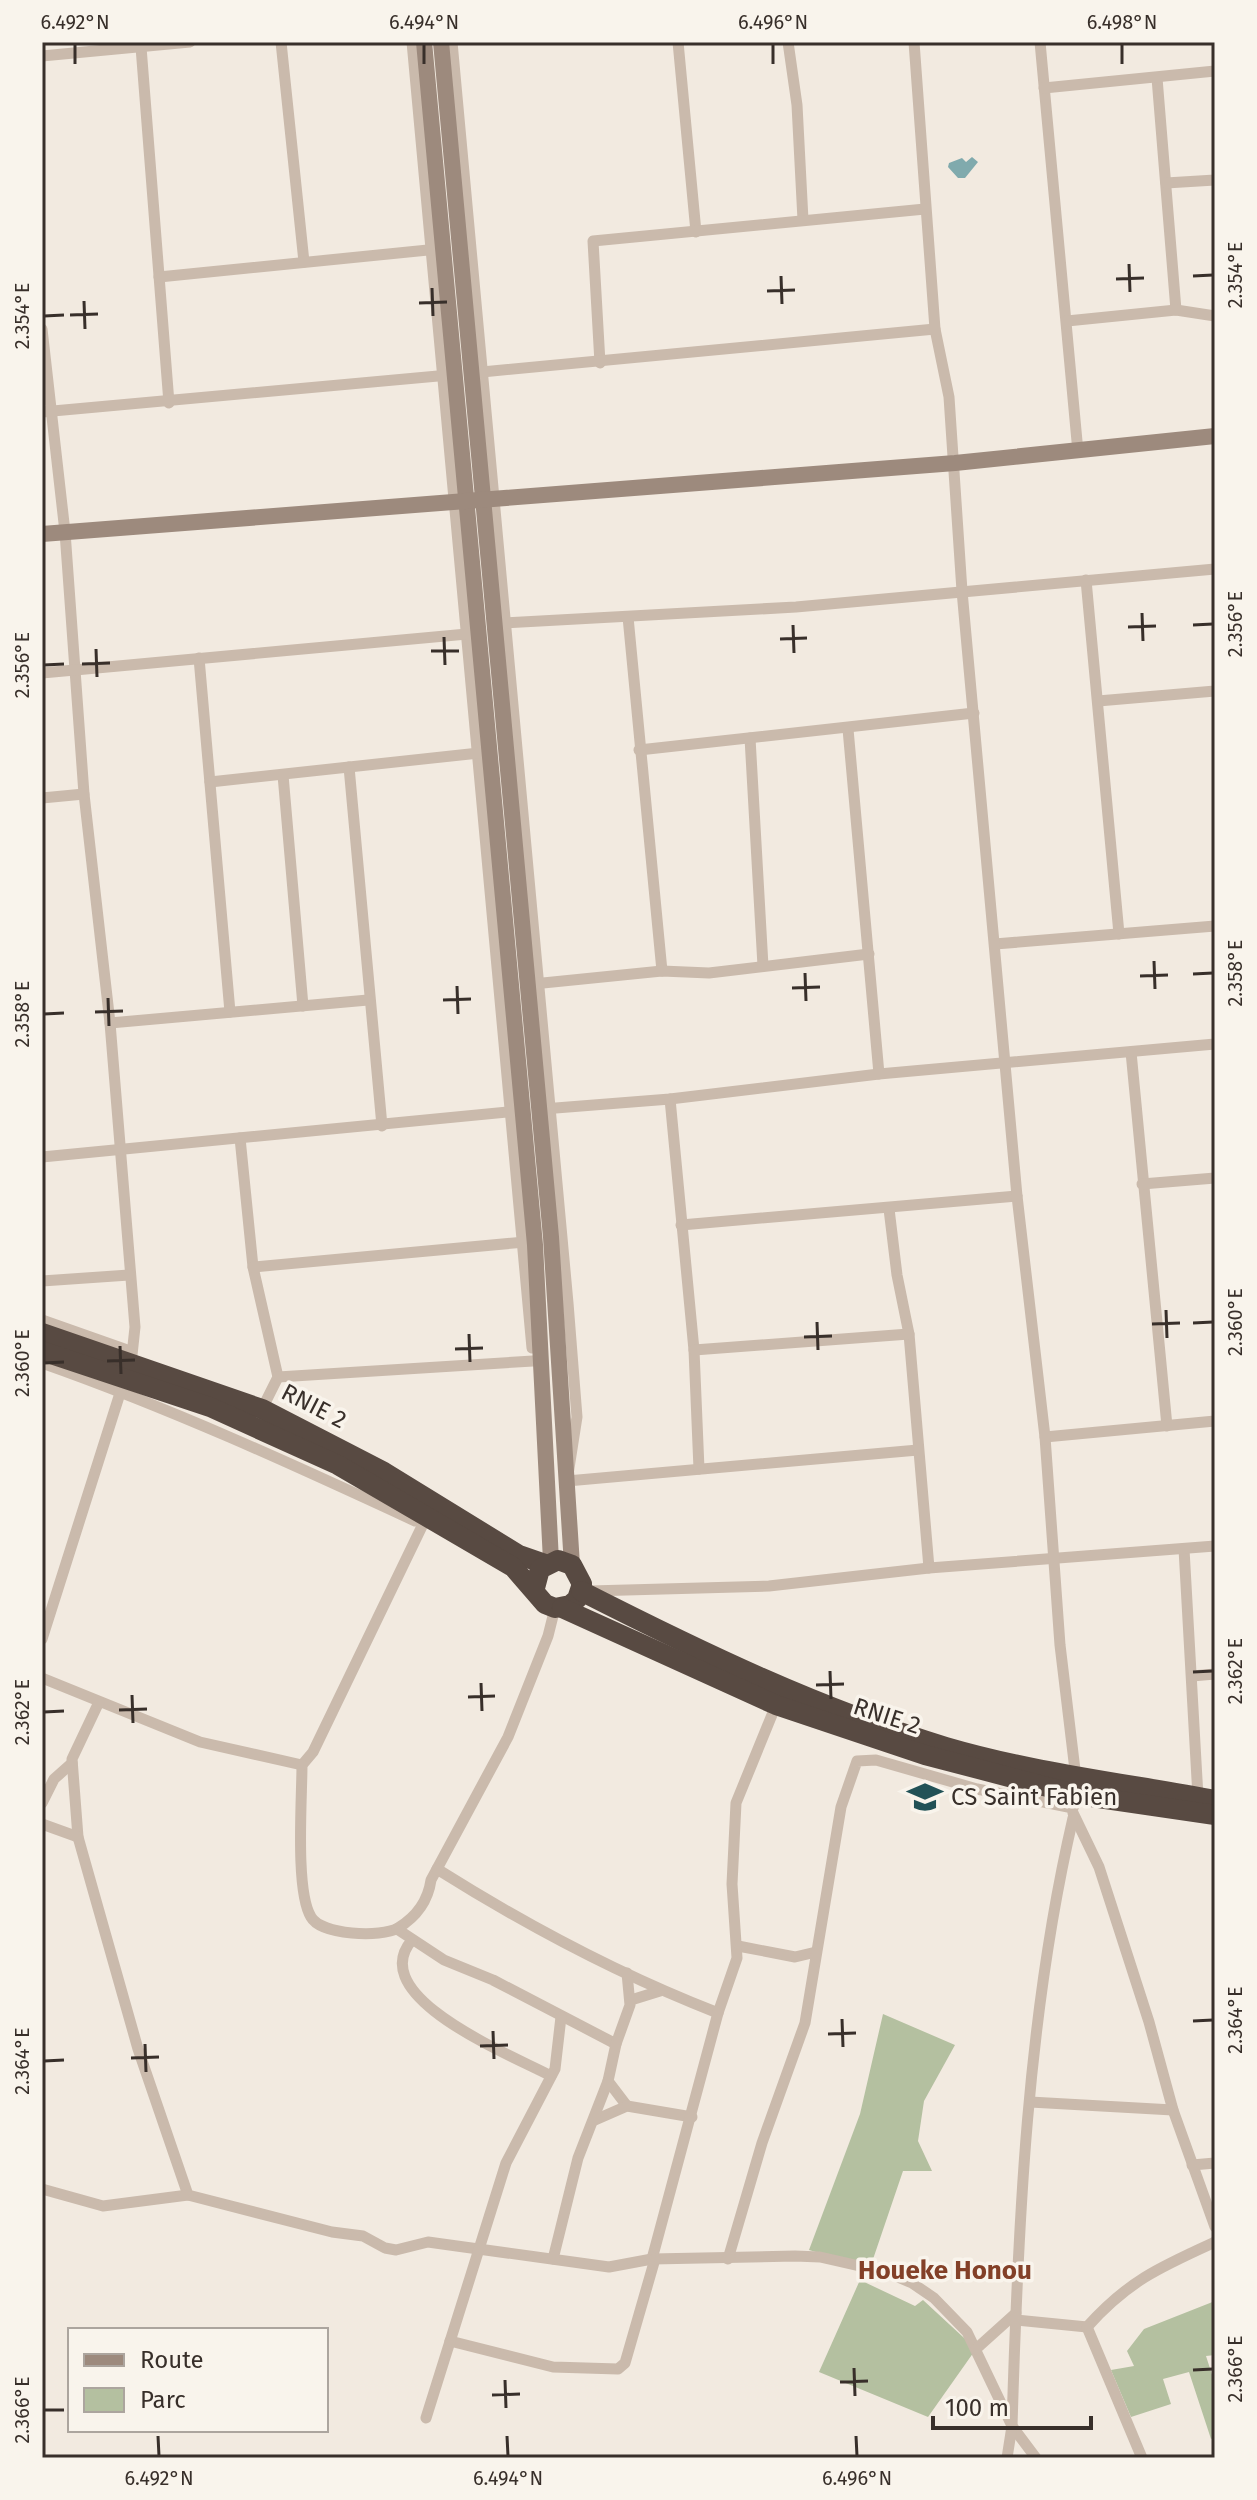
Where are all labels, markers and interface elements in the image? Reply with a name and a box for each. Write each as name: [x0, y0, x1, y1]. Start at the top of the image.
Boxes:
text: 6.492°N: [40, 10, 110, 34]
text: 6.494°N: [389, 10, 459, 34]
text: 6.496°N: [738, 10, 808, 34]
text: 6.498°N: [1087, 10, 1157, 34]
text: 2.354°E: [1223, 242, 1247, 308]
text: 2.354°E: [10, 283, 34, 349]
text: 2.356°E: [1223, 591, 1247, 657]
text: 2.356°E: [10, 632, 34, 698]
text: 2.358°E: [1223, 939, 1247, 1007]
text: 2.358°E: [10, 980, 34, 1048]
text: 2.360°E: [1223, 1288, 1247, 1356]
text: 2.360°E: [10, 1329, 34, 1397]
street label: RNIE 2: [277, 1378, 351, 1434]
text: 2.362°E: [1223, 1638, 1247, 1704]
text: 2.362°E: [10, 1679, 34, 1745]
street label: RNIE 2: [850, 1692, 924, 1740]
school or university icon: CS Saint Fabien: [906, 1778, 944, 1816]
place label: CS Saint Fabien: [951, 1783, 1117, 1811]
text: 2.364°E: [1223, 1986, 1247, 2054]
text: 2.364°E: [10, 2027, 34, 2095]
district label: Houeke Honou: [858, 2255, 1032, 2286]
legend: [68, 2328, 328, 2432]
text: 2.366°E: [1223, 2335, 1247, 2403]
text: Route: [140, 2346, 204, 2374]
text: 2.366°E: [10, 2376, 34, 2444]
scale bar: [933, 2380, 1091, 2430]
text: Parc: [140, 2386, 186, 2414]
text: 100 m: [945, 2394, 1009, 2422]
text: 6.492°N: [124, 2466, 194, 2490]
text: 6.494°N: [473, 2466, 543, 2490]
text: 6.496°N: [822, 2466, 892, 2490]

